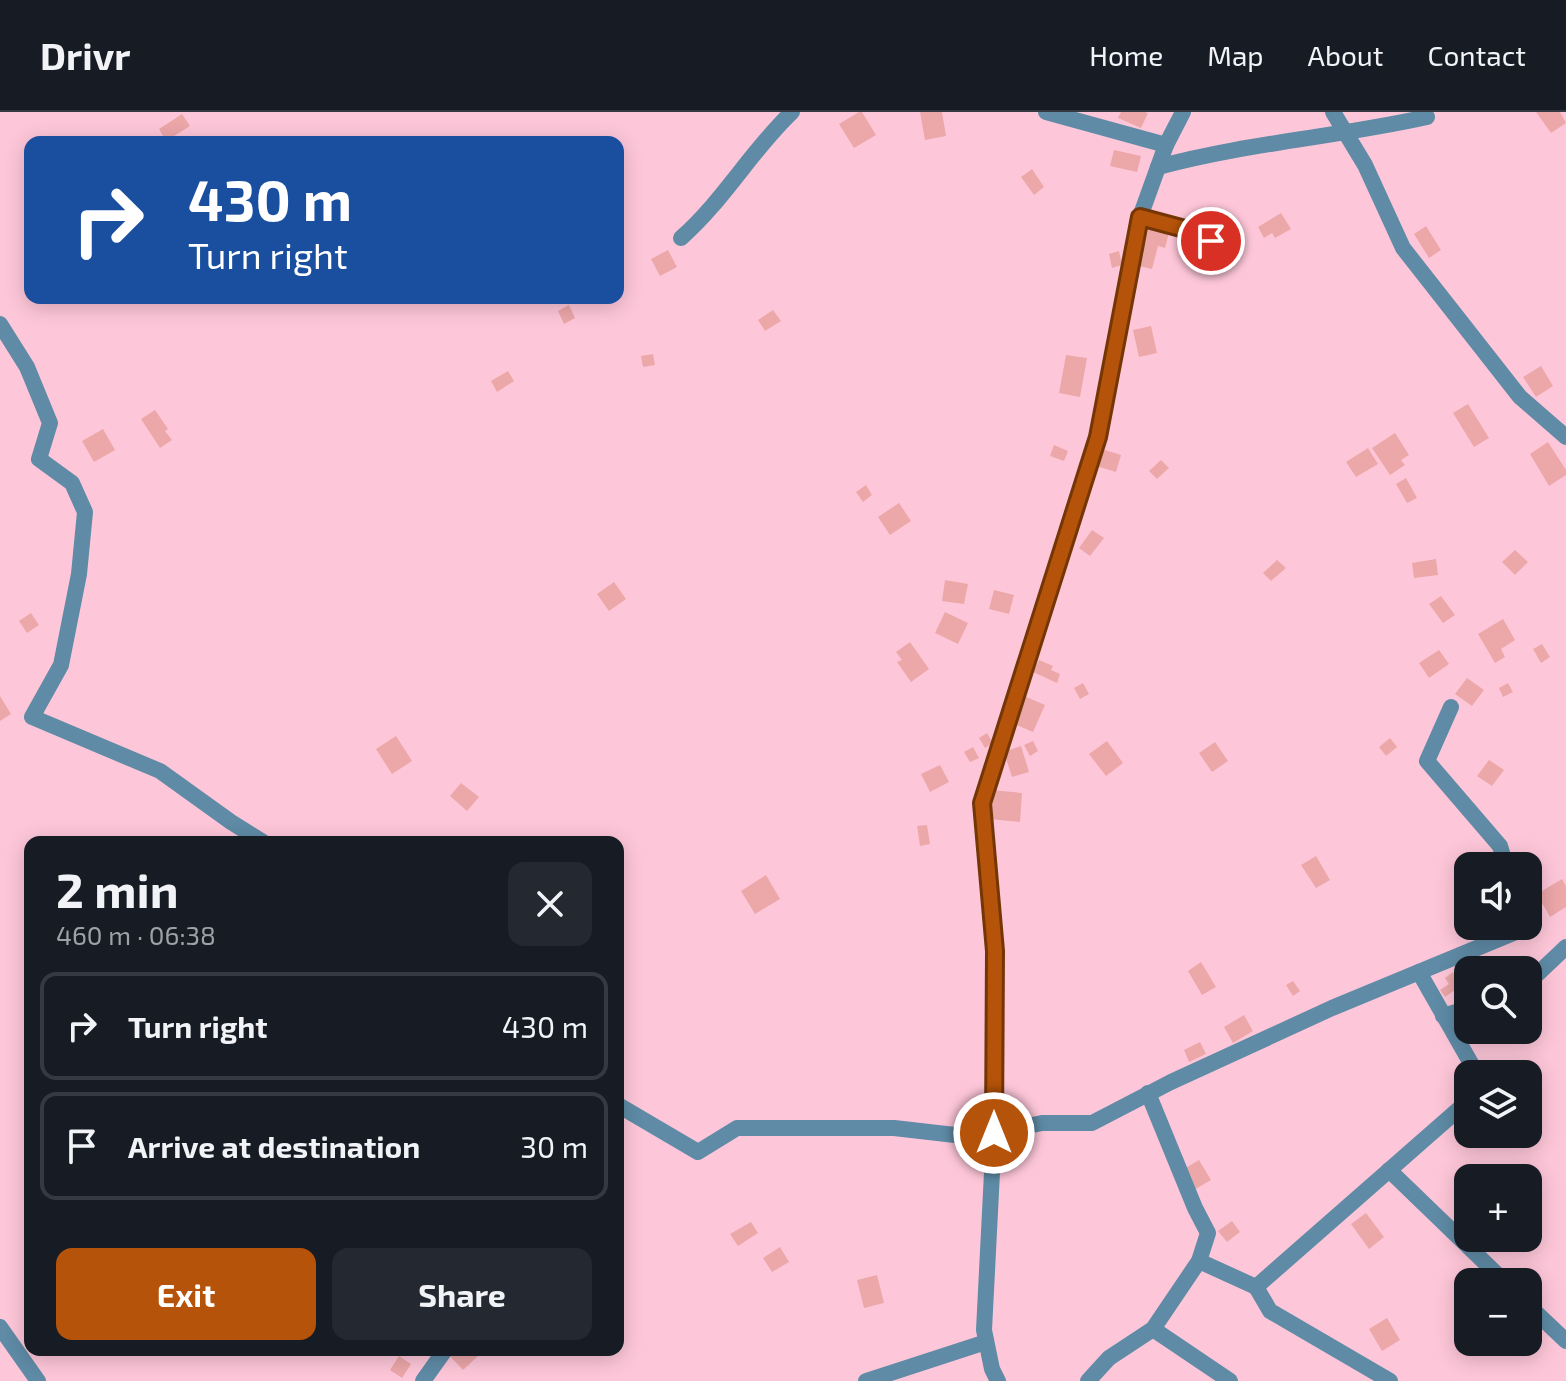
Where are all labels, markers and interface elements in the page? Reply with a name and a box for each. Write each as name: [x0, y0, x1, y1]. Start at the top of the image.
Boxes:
text: Drivr: [40, 32, 130, 78]
text: Home: [1089, 38, 1163, 72]
text: Map: [1207, 38, 1264, 72]
text: About: [1308, 38, 1383, 72]
text: Contact: [1427, 38, 1526, 72]
text: 430 m: [188, 165, 352, 232]
icon: right: [56, 168, 160, 272]
pin: [1177, 207, 1245, 275]
icon: arrive: [1189, 219, 1233, 263]
text: Turn right: [188, 233, 348, 276]
map controls: [1454, 852, 1542, 1356]
button: sound: [1454, 852, 1542, 940]
text: 2 min: [56, 860, 179, 918]
button: close: [508, 862, 592, 946]
text: 460 m · 06:38: [56, 919, 216, 950]
button: search: [1454, 956, 1542, 1044]
icon: right: [60, 1004, 104, 1048]
text: Turn right: [128, 1008, 268, 1044]
text: 430 m: [502, 1008, 588, 1044]
button: layers: [1454, 1060, 1542, 1148]
position arrow: [952, 1091, 1036, 1175]
icon: arrive: [60, 1124, 104, 1168]
text: Arrive at destination: [128, 1128, 420, 1164]
text: 30 m: [520, 1128, 588, 1164]
button: +: [1454, 1164, 1542, 1252]
button: Exit: [56, 1248, 316, 1340]
button: Share: [332, 1248, 592, 1340]
button: −: [1454, 1268, 1542, 1356]

